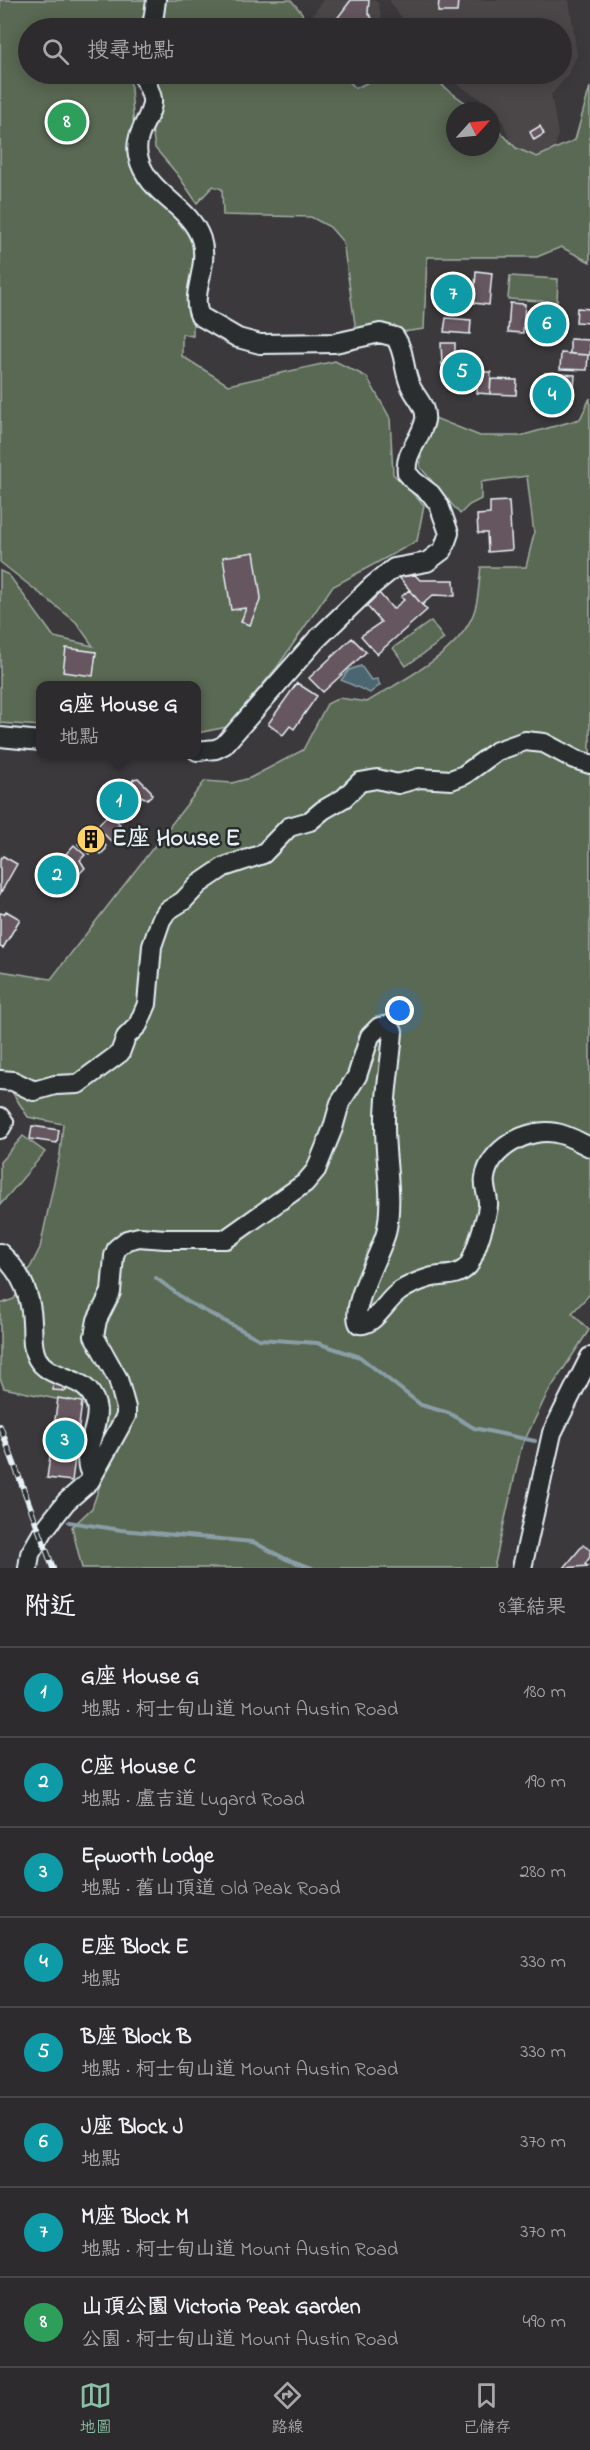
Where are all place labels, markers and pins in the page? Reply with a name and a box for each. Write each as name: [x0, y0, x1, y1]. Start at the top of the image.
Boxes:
pin: 8: [48, 100, 86, 144]
pin: 7: [434, 272, 472, 316]
pin: 6: [528, 302, 566, 346]
pin: 5: [442, 350, 482, 394]
pin: 4: [532, 372, 572, 418]
pin: 1: [100, 778, 138, 824]
place label: E座 House E: [112, 822, 240, 857]
building icon: E座 House E: [75, 823, 107, 855]
pin: 2: [38, 852, 76, 898]
pin: 3: [46, 1418, 84, 1462]

